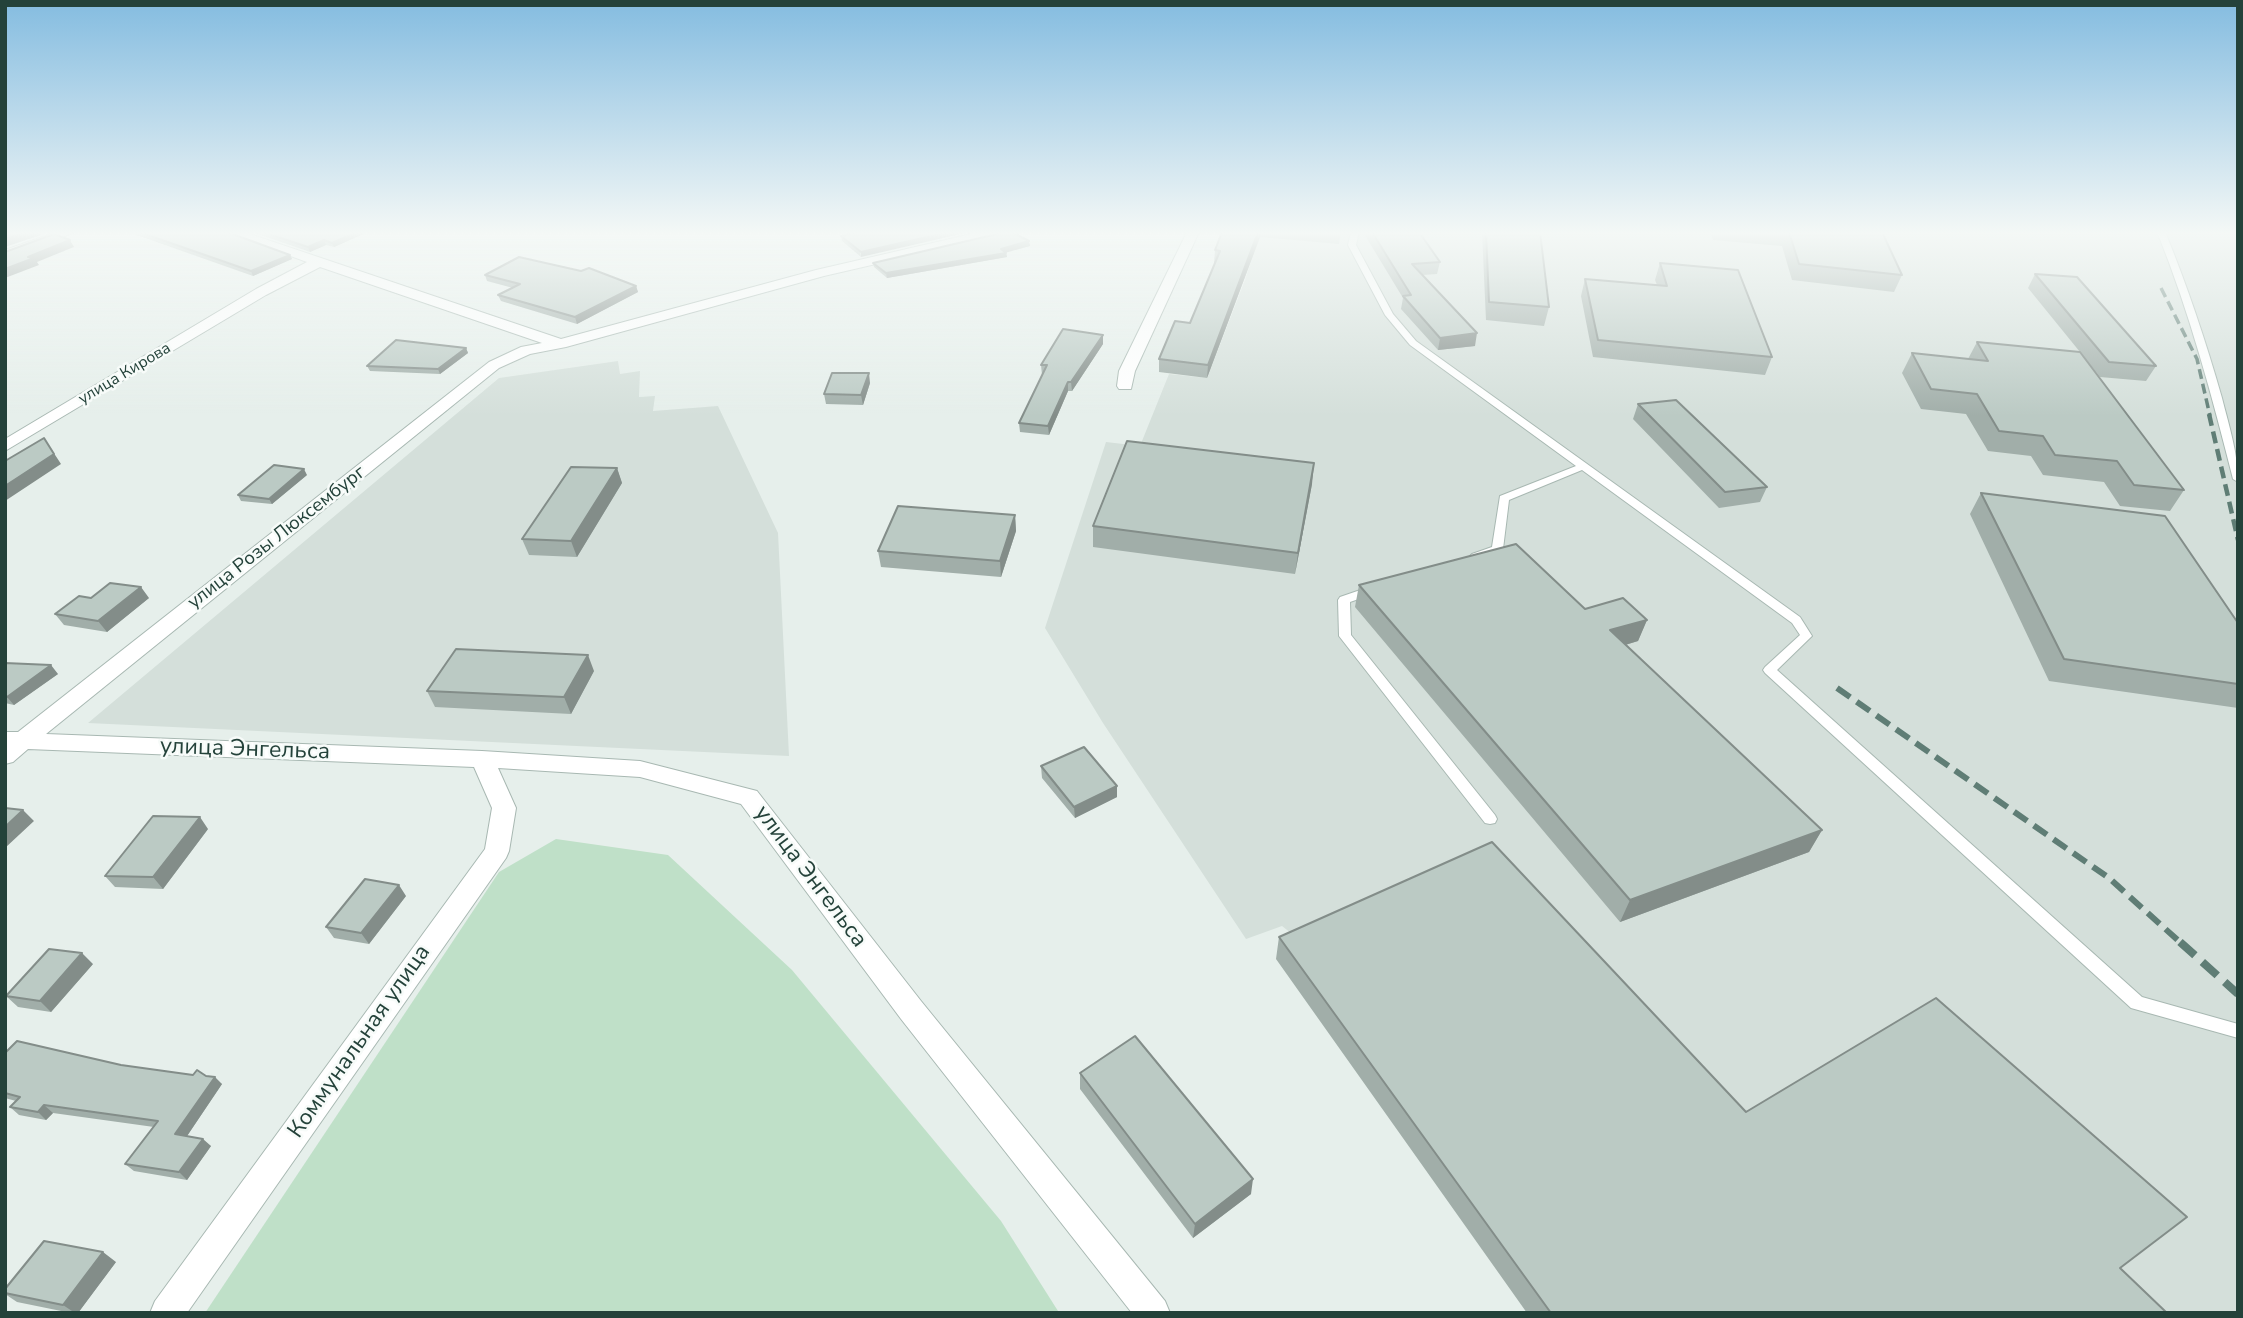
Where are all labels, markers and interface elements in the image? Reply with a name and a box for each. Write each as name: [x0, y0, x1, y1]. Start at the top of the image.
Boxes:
street label: улица Кирова: [75, 339, 175, 409]
street label: улица Розы Люксембург: [184, 462, 370, 614]
street label: улица Энгельса: [159, 733, 331, 767]
street label: улица Энгельса: [748, 801, 872, 953]
street label: Коммунальная улица: [283, 940, 437, 1144]

